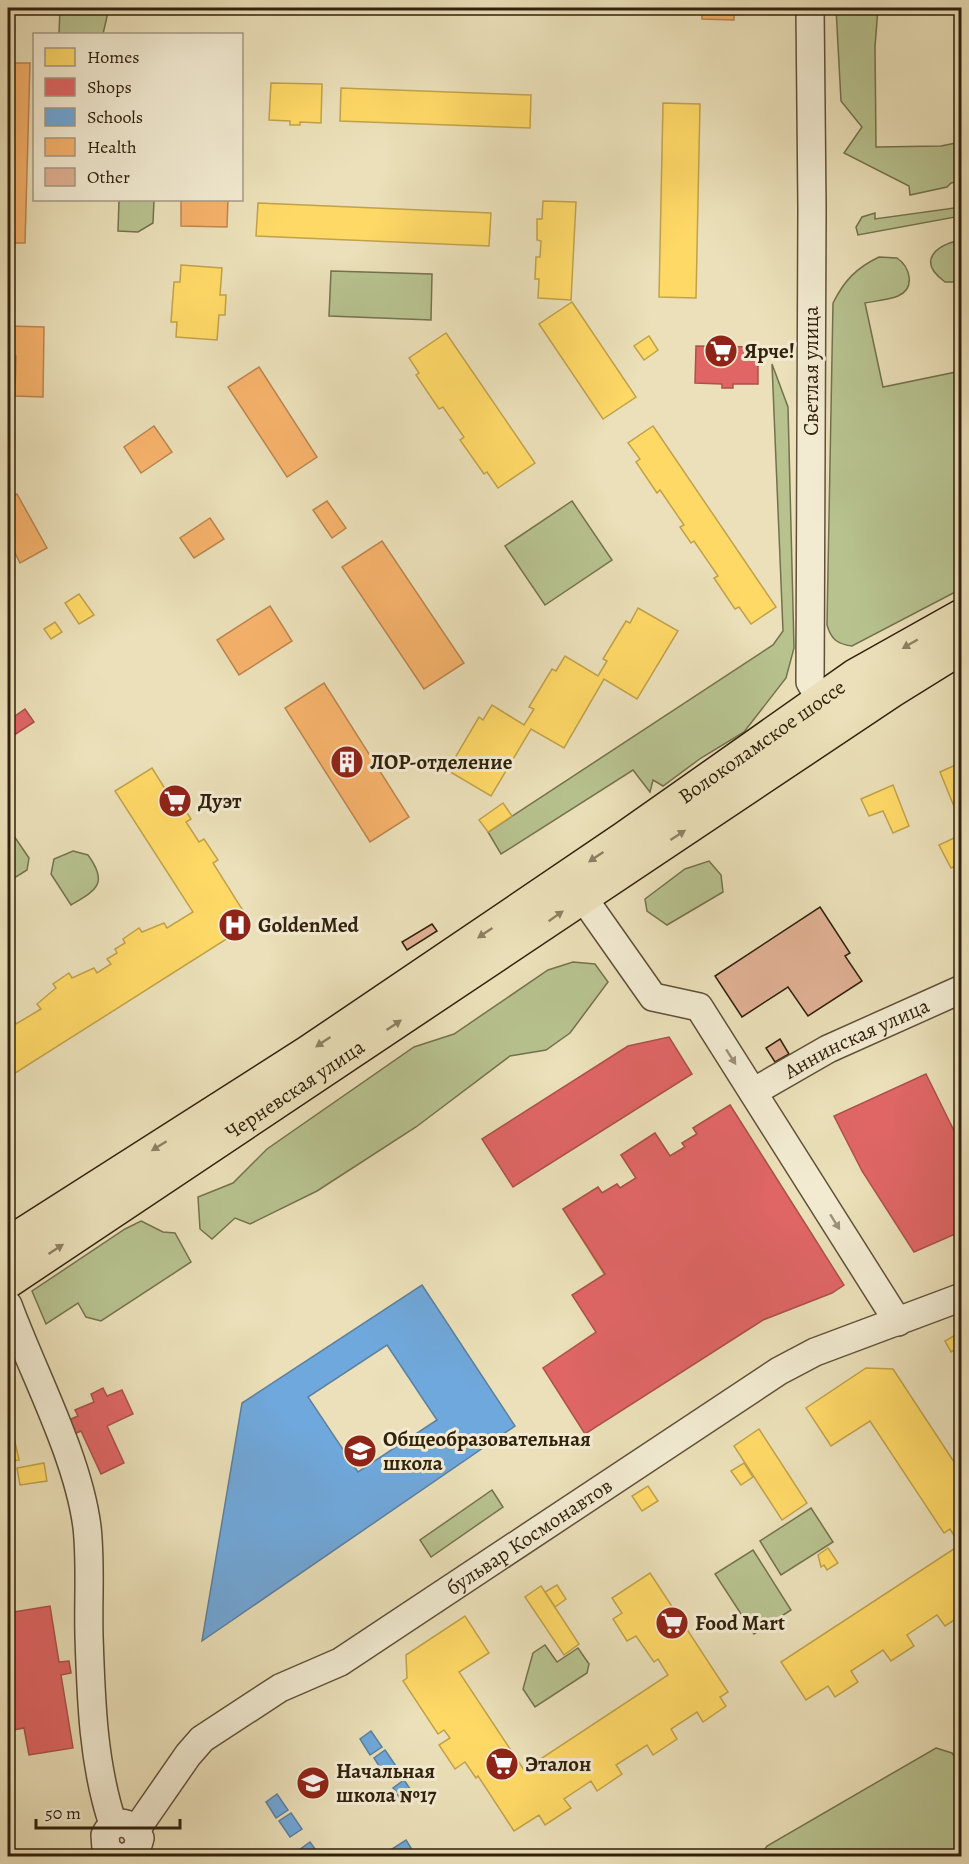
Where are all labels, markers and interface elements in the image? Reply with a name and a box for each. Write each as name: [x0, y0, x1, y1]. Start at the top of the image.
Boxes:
legend: [33, 33, 243, 201]
text: Homes: [87, 45, 139, 69]
text: Shops: [87, 75, 132, 99]
text: Schools: [87, 105, 143, 129]
text: Health: [87, 135, 137, 159]
text: Other: [87, 165, 130, 189]
street label: Светлая улица: [797, 306, 825, 436]
supermarket icon: Ярче!: [703, 333, 739, 369]
place label: Ярче!: [744, 337, 795, 365]
one-way arrow: [901, 639, 918, 649]
street label: Волоколамское шоссе: [673, 673, 851, 810]
building icon: ЛОР-отделение: [329, 744, 365, 780]
place label: ЛОР-отделение: [370, 748, 513, 776]
supermarket icon: Дуэт: [157, 783, 193, 819]
place label: Дуэт: [198, 787, 242, 815]
one-way arrow: [670, 830, 686, 841]
one-way arrow: [587, 852, 604, 863]
hospital icon: GoldenMed: [217, 907, 253, 943]
one-way arrow: [547, 910, 563, 922]
place label: GoldenMed: [258, 911, 360, 939]
one-way arrow: [477, 927, 493, 938]
street label: Аннинская улица: [778, 991, 934, 1086]
one-way arrow: [385, 1019, 402, 1030]
street label: Черневская улица: [220, 1033, 370, 1146]
one-way arrow: [316, 1036, 332, 1048]
one-way arrow: [725, 1049, 736, 1065]
one-way arrow: [151, 1141, 167, 1152]
one-way arrow: [829, 1214, 840, 1230]
one-way arrow: [48, 1243, 64, 1255]
place label: Общеобразовательная школа: [383, 1425, 591, 1477]
school or university icon: Общеобразовательная школа: [342, 1433, 378, 1469]
street label: бульвар Космонавтов: [441, 1471, 618, 1602]
supermarket icon: Food Mart: [654, 1605, 690, 1641]
place label: Food Mart: [695, 1609, 785, 1637]
supermarket icon: Эталон: [484, 1746, 520, 1782]
place label: Эталон: [525, 1750, 591, 1778]
place label: Начальная школа №17: [336, 1757, 436, 1809]
school or university icon: Начальная школа №17: [295, 1765, 331, 1801]
scale bar: [36, 1792, 180, 1830]
text: 50 m: [45, 1801, 81, 1825]

